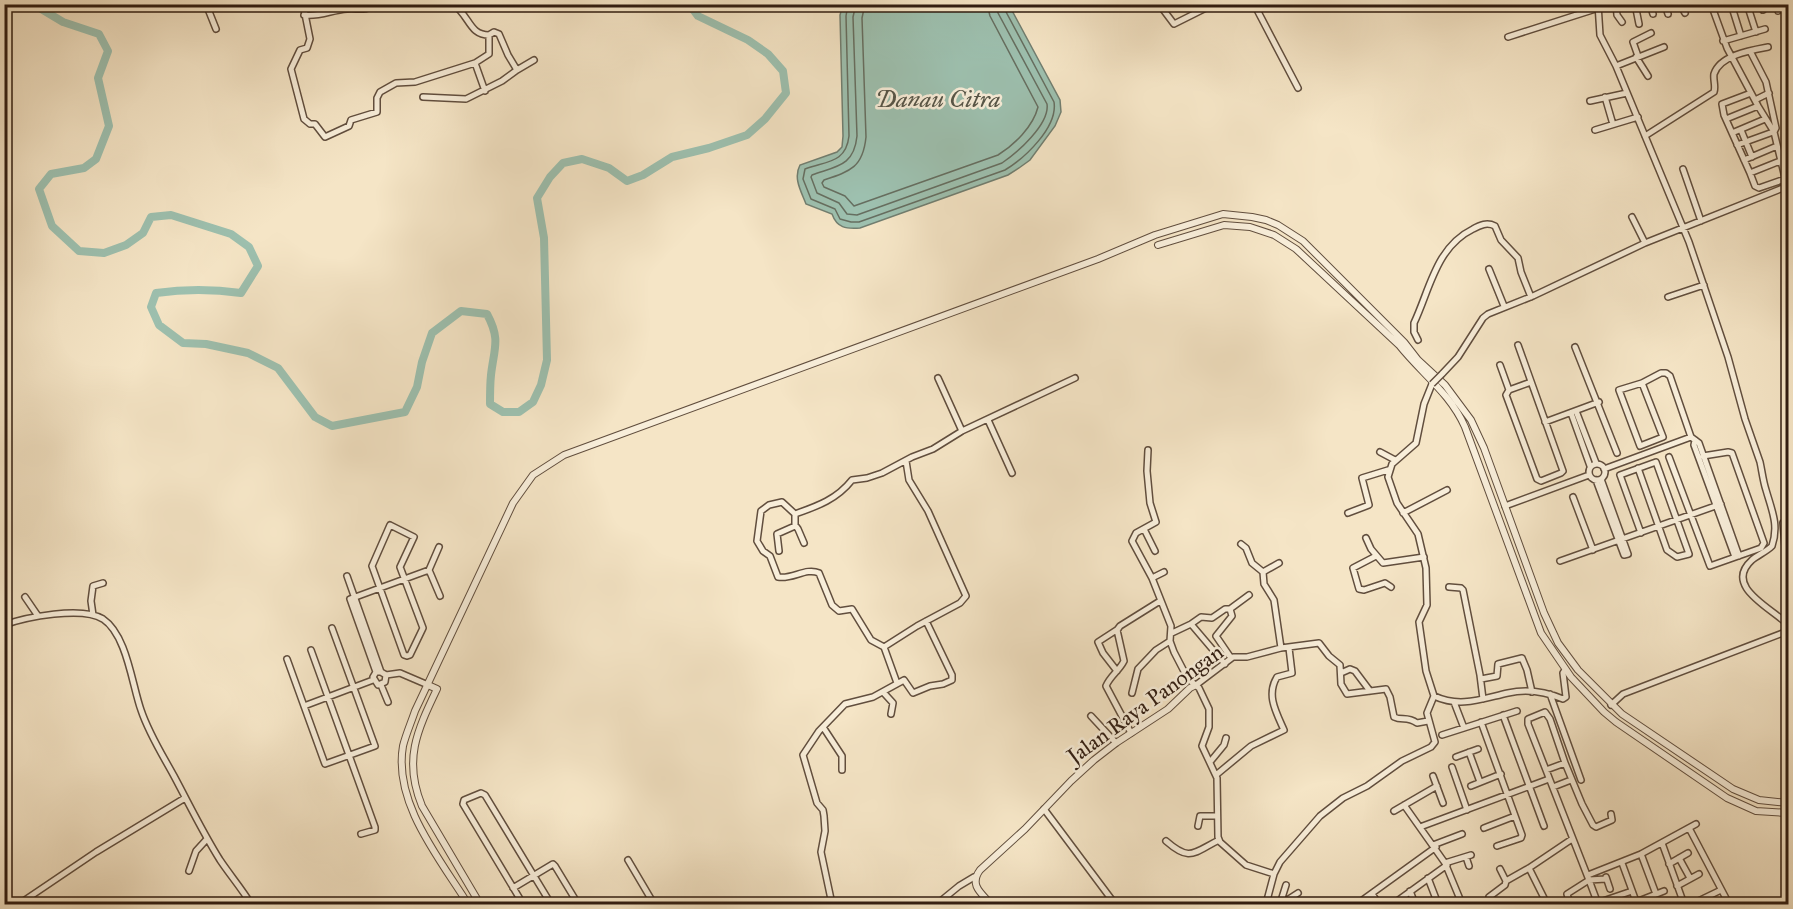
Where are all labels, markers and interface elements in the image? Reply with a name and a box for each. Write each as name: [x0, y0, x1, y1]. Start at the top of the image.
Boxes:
water label: Danau Citra: [875, 84, 1001, 114]
street label: Jalan Raya Panongan: [1060, 638, 1228, 771]

